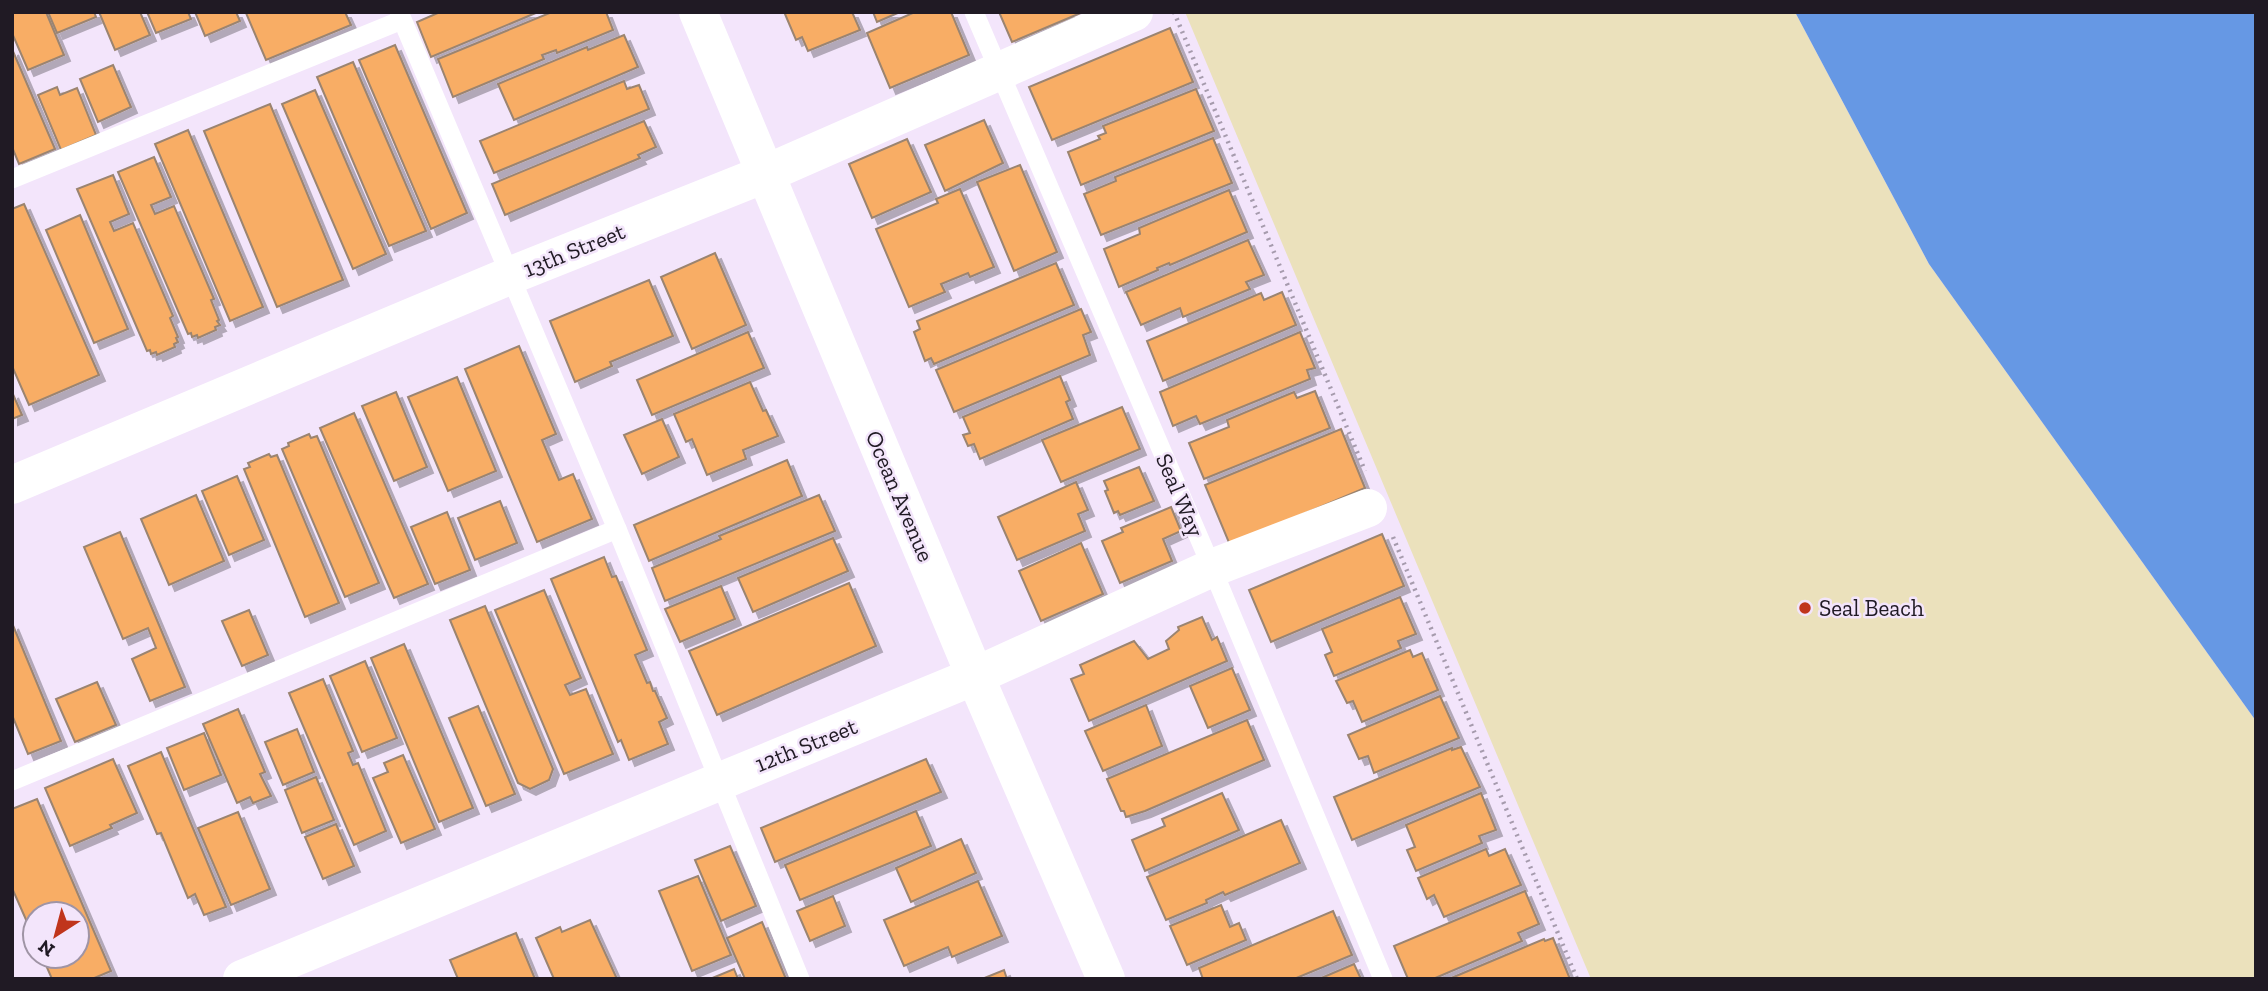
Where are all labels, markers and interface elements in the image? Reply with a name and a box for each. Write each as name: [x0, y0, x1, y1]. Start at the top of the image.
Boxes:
street label: 13th Street: [519, 217, 629, 283]
street label: Ocean Avenue: [860, 426, 940, 566]
street label: Seal Way: [1150, 449, 1210, 541]
place label: Seal Beach: [1819, 594, 1924, 622]
marker: Seal Beach: [1797, 600, 1813, 616]
street label: 12th Street: [751, 712, 862, 778]
north arrow: [21, 900, 91, 970]
text: N: [34, 935, 59, 962]

